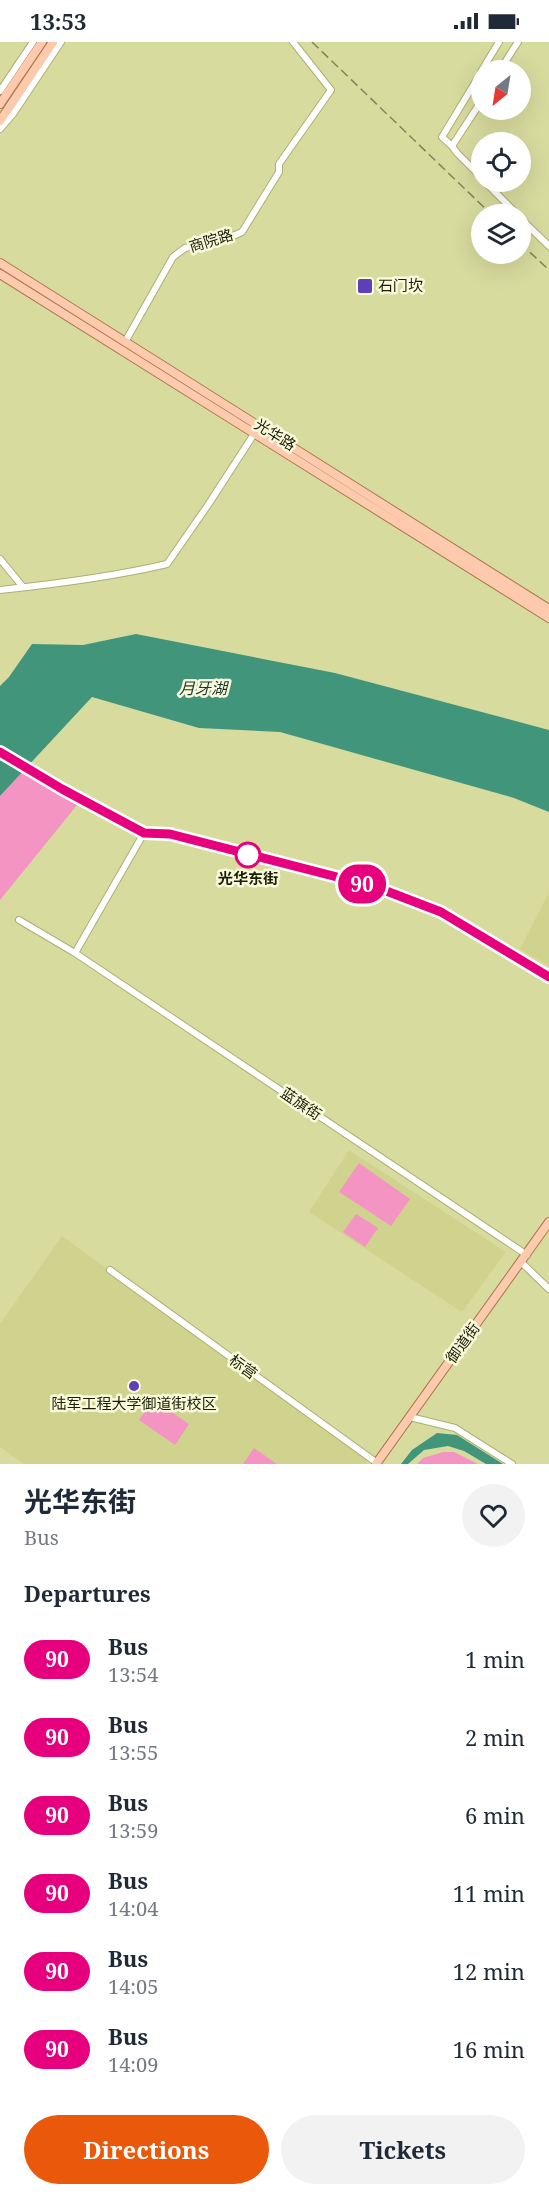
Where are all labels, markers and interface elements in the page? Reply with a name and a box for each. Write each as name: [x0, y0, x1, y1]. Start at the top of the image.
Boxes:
text: 13:53: [30, 6, 86, 36]
north arrow: [471, 60, 531, 120]
map controls: [471, 60, 531, 264]
button: locate: [471, 132, 531, 192]
button: layers: [471, 204, 531, 264]
street label: 商院路: [186, 224, 235, 256]
place label: 石门坎: [378, 275, 423, 295]
marker: 石门坎: [356, 277, 374, 295]
street label: 光华路: [251, 414, 300, 455]
water label: 月牙湖: [179, 677, 230, 699]
marker: 光华东街: [235, 842, 261, 868]
line badge: 90: [335, 864, 389, 904]
place label: 光华东街: [218, 868, 278, 888]
text: 90: [350, 870, 374, 898]
street label: 蓝旗街: [277, 1082, 326, 1124]
street label: 御道街: [441, 1318, 484, 1366]
street label: 标营: [226, 1349, 262, 1383]
marker: 陆军工程大学御道街校区: [127, 1379, 141, 1393]
place label: 陆军工程大学御道街校区: [51, 1393, 217, 1413]
text: 光华东街: [24, 1482, 136, 1520]
button: heart: [462, 1484, 525, 1547]
text: Bus: [24, 1524, 59, 1551]
text: Departures: [24, 1578, 151, 1608]
text: Bus: [108, 1631, 148, 1661]
text: 1 min: [465, 1644, 525, 1674]
text: 90: [45, 1645, 69, 1673]
text: 13:54: [108, 1661, 158, 1688]
text: Bus: [108, 1709, 148, 1739]
text: 2 min: [465, 1722, 525, 1752]
text: 90: [45, 1723, 69, 1751]
text: 13:55: [108, 1739, 158, 1766]
text: Bus: [108, 1787, 148, 1817]
text: 6 min: [465, 1800, 525, 1830]
text: 90: [45, 1801, 69, 1829]
text: 13:59: [108, 1817, 158, 1844]
text: Bus: [108, 1865, 148, 1895]
text: 11 min: [453, 1878, 525, 1908]
text: 90: [45, 1879, 69, 1907]
text: 14:04: [108, 1895, 158, 1922]
text: Bus: [108, 1943, 148, 1973]
text: 12 min: [453, 1956, 525, 1986]
text: 90: [45, 1957, 69, 1985]
text: 14:05: [108, 1973, 158, 2000]
text: Bus: [108, 2021, 148, 2051]
text: 16 min: [453, 2034, 525, 2064]
text: 90: [45, 2035, 69, 2063]
text: 14:09: [108, 2051, 158, 2078]
button: Directions: [24, 2115, 269, 2184]
button: Tickets: [281, 2115, 525, 2184]

